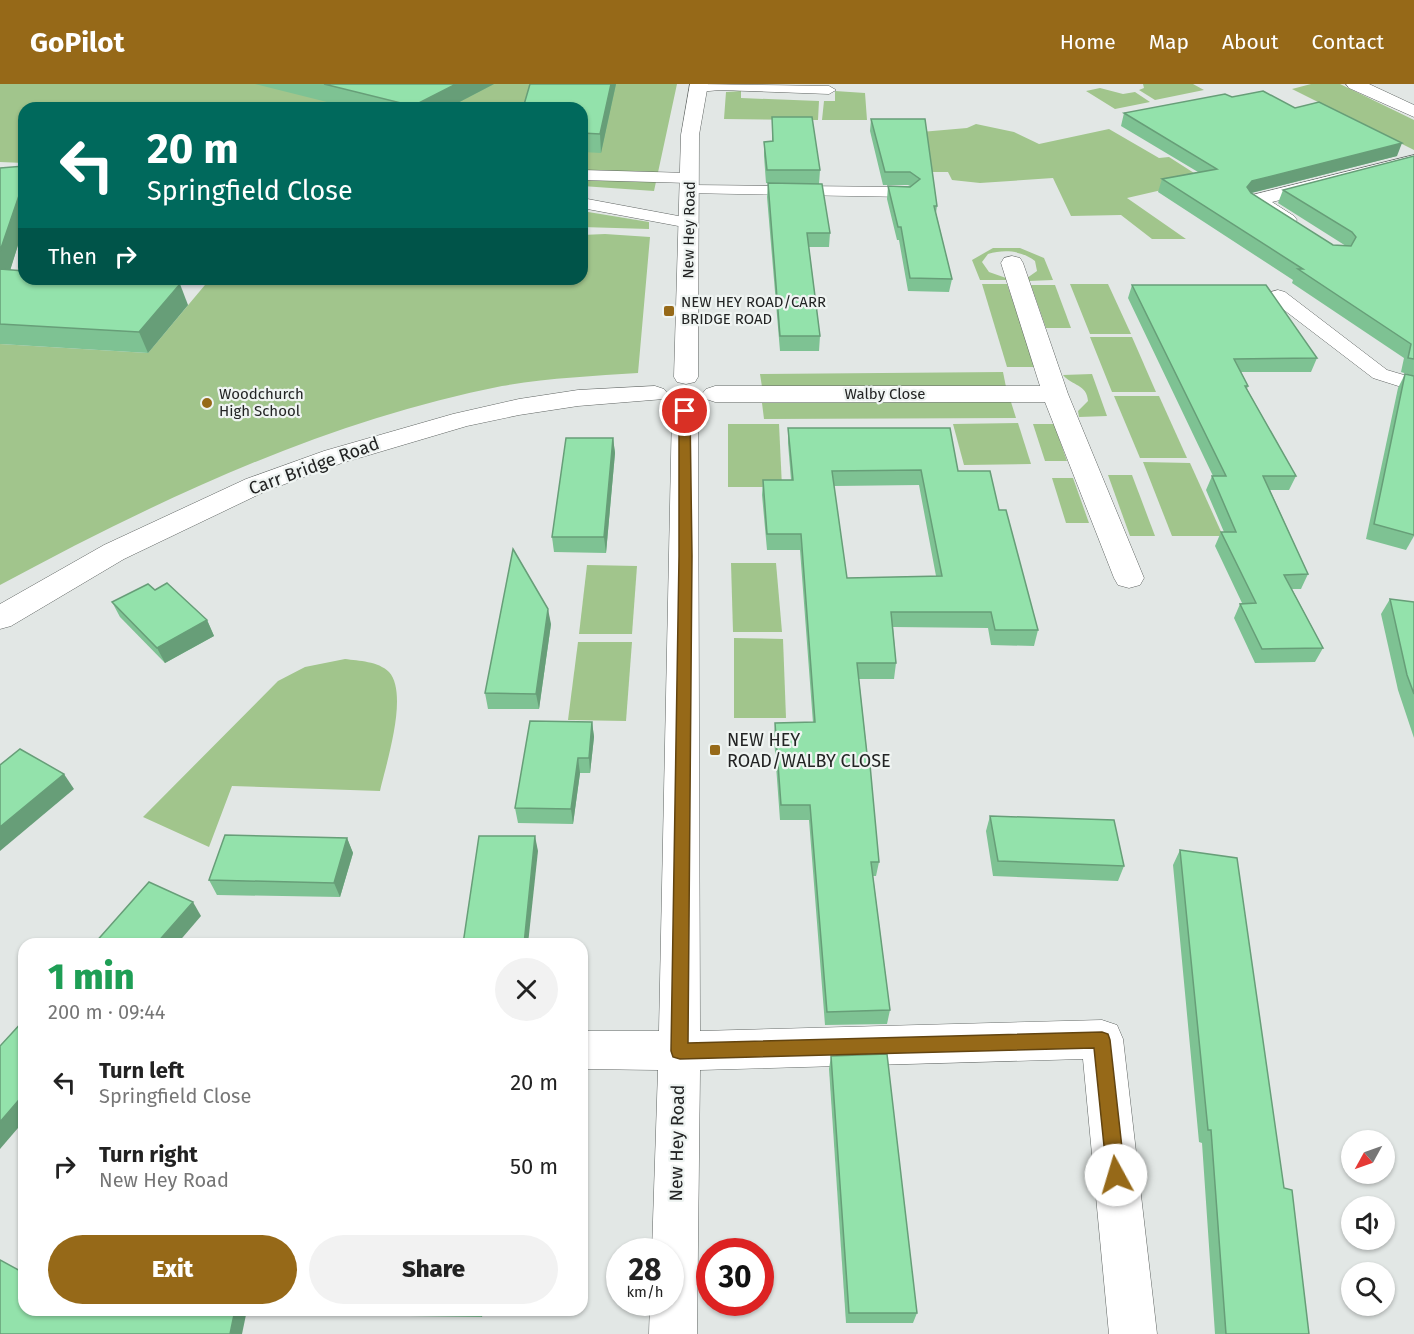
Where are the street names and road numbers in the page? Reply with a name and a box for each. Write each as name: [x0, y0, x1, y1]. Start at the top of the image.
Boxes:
street label: New Hey Road: [679, 181, 699, 279]
street label: Walby Close: [844, 385, 926, 403]
street label: Carr Bridge Road: [246, 432, 382, 500]
street label: New Hey Road: [665, 1084, 689, 1202]

